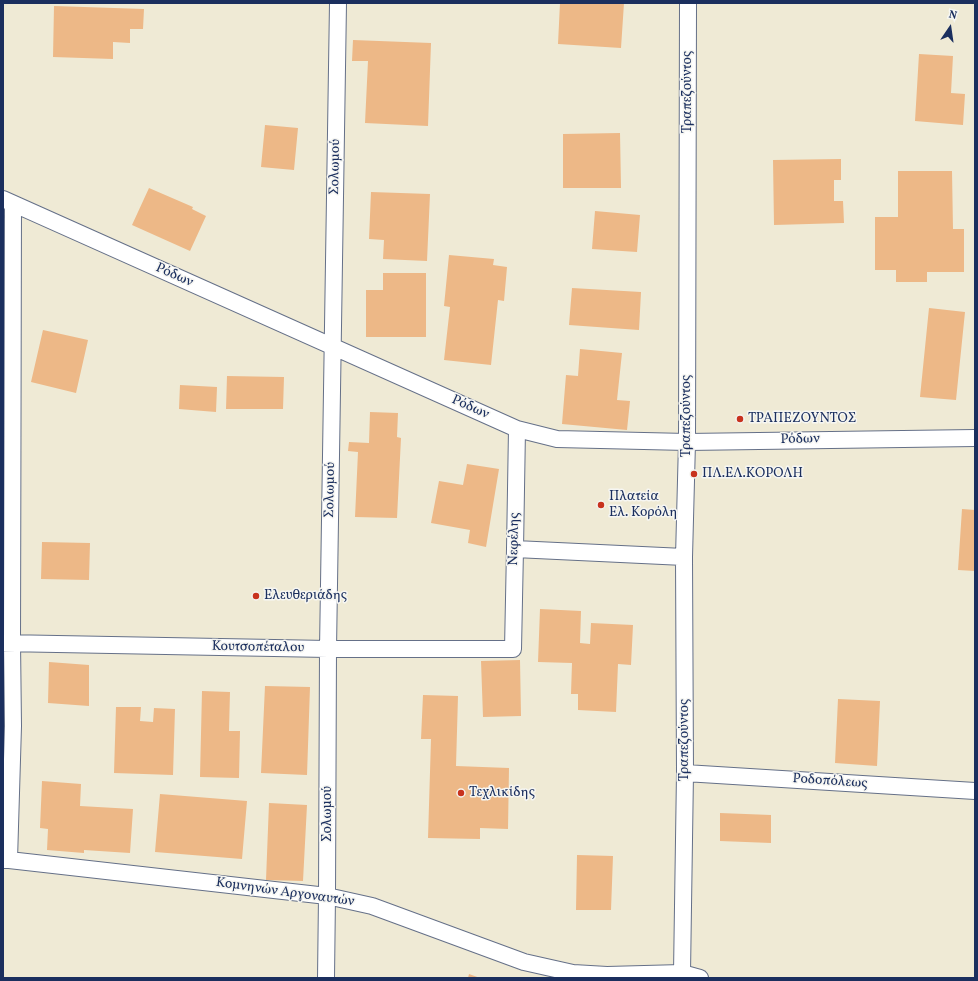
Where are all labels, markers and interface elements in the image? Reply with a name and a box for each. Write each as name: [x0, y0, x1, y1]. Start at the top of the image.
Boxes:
north arrow: [930, 8, 970, 48]
text: N: [947, 8, 958, 24]
street label: Τραπεζούντος: [680, 51, 696, 133]
street label: Σολωμού: [327, 139, 345, 195]
street label: Ρόδων: [153, 260, 195, 292]
street label: Τραπεζούντος: [679, 375, 695, 457]
street label: Ρόδων: [449, 392, 491, 424]
place label: ΤΡΑΠΕΖΟΥΝΤΟΣ: [748, 411, 856, 427]
marker: ΤΡΑΠΕΖΟΥΝΤΟΣ: [735, 414, 745, 424]
street label: Ρόδων: [780, 431, 820, 449]
street label: Σολωμού: [322, 462, 340, 518]
place label: ΠΛ.ΕΛ.ΚΟΡΟΛΗ: [702, 466, 803, 482]
marker: ΠΛ.ΕΛ.ΚΟΡΟΛΗ: [689, 469, 699, 479]
place label: Πλατεία Ελ. Κορόλη: [609, 489, 677, 522]
marker: Πλατεία Ελ. Κορόλη: [596, 500, 606, 510]
street label: Νεφέλης: [506, 512, 524, 566]
place label: Ελευθεριάδης: [264, 588, 347, 604]
marker: Ελευθεριάδης: [251, 591, 261, 601]
street label: Κουτσοπέταλου: [212, 639, 304, 657]
street label: Τραπεζούντος: [677, 699, 693, 781]
street label: Ροδοπόλεως: [792, 771, 868, 793]
place label: Τεχλικίδης: [469, 785, 535, 801]
street label: Σολωμού: [320, 786, 336, 842]
marker: Τεχλικίδης: [456, 788, 466, 798]
street label: Κομνηνών Αργοναυτών: [215, 875, 355, 911]

